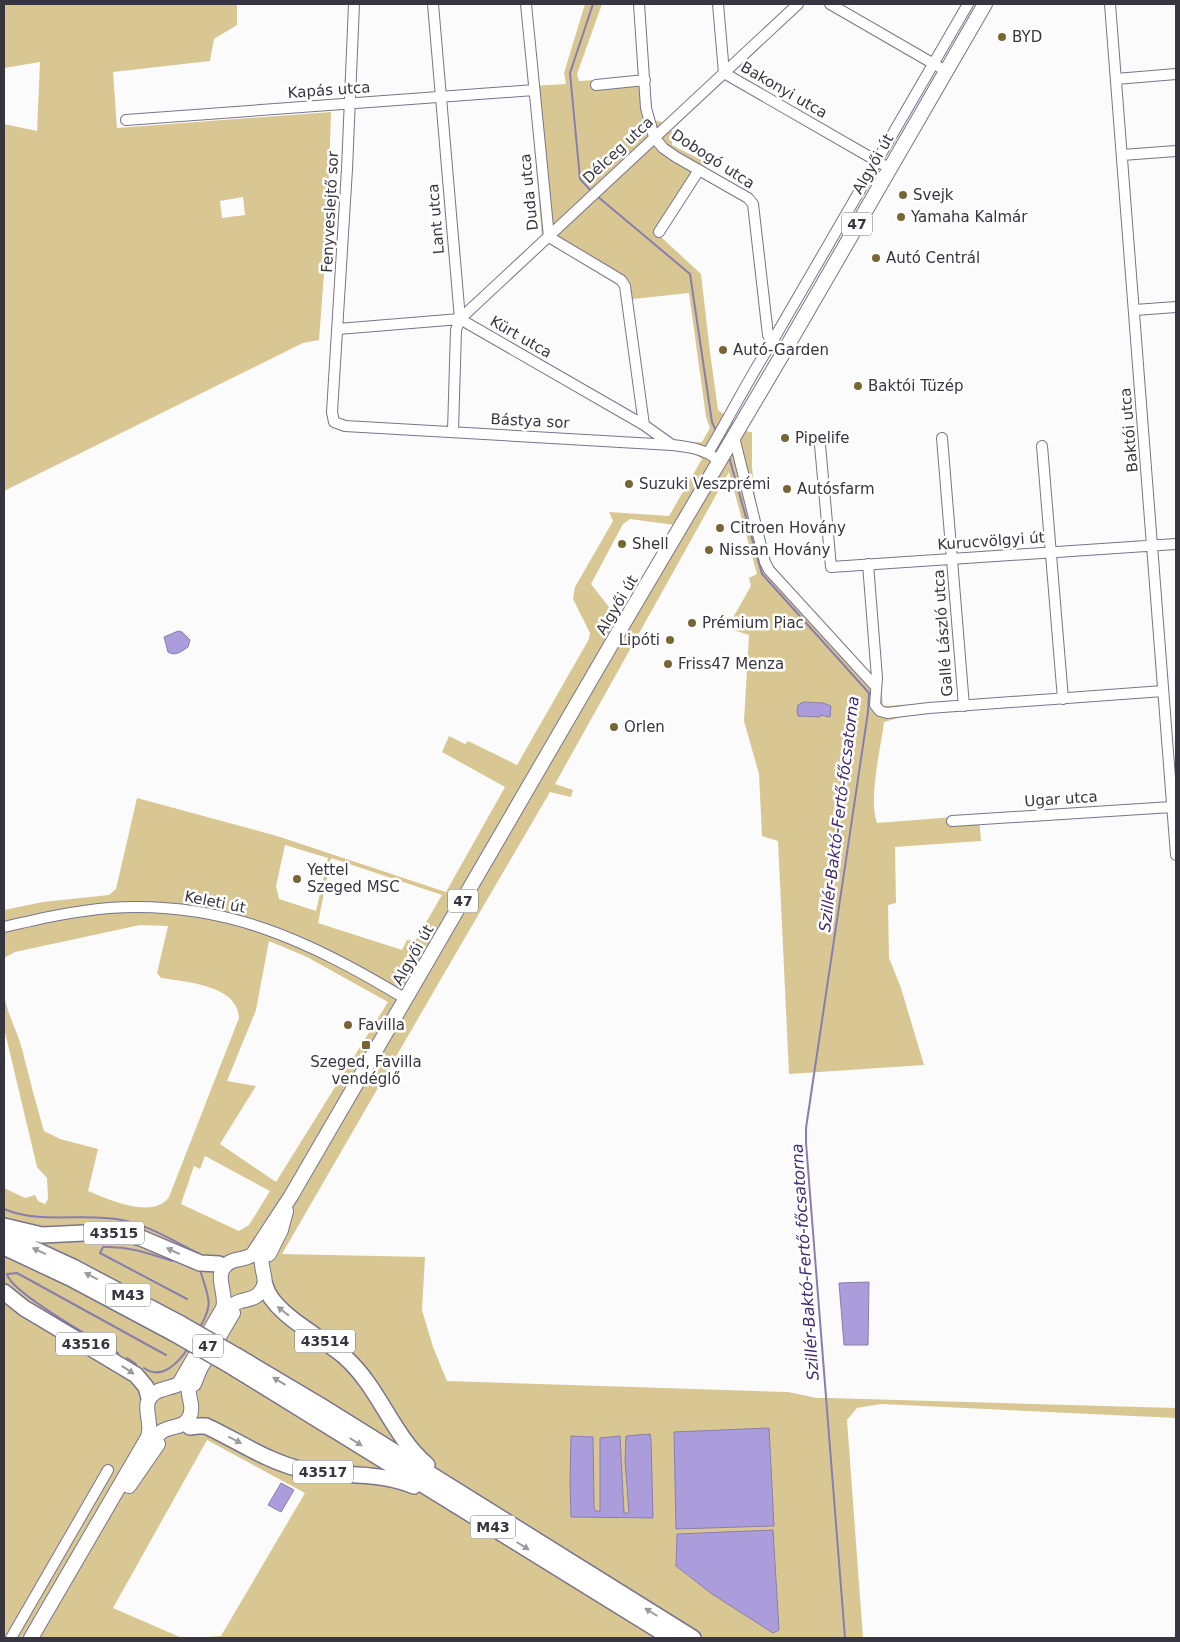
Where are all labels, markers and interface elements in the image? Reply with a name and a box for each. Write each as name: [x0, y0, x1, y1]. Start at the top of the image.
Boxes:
place label: BYD: [1012, 28, 1042, 46]
marker: BYD: [996, 31, 1008, 43]
street label: Bakonyi utca: [738, 58, 830, 122]
street label: Kapás utca: [287, 78, 371, 102]
street label: Délceg utca: [579, 113, 657, 187]
street label: Dobogó utca: [668, 125, 758, 193]
street label: Algyői út: [849, 131, 897, 197]
street label: Fenyveslejtő sor: [318, 150, 342, 273]
street label: Duda utca: [516, 153, 542, 231]
street label: Lant utca: [424, 183, 448, 255]
place label: Svejk: [913, 186, 954, 204]
marker: Svejk: [897, 189, 909, 201]
place label: Yamaha Kalmár: [910, 208, 1028, 226]
marker: Yamaha Kalmár: [895, 211, 907, 223]
road number: 47: [842, 212, 872, 235]
place label: Autó Centrál: [886, 249, 980, 267]
marker: Autó Centrál: [870, 252, 882, 264]
street label: Kürt utca: [487, 312, 555, 362]
place label: Autó-Garden: [733, 341, 829, 359]
marker: Autó-Garden: [717, 344, 729, 356]
place label: Baktói Tüzép: [868, 377, 963, 395]
marker: Baktói Tüzép: [852, 380, 864, 392]
street label: Baktói utca: [1116, 387, 1142, 473]
street label: Bástya sor: [490, 410, 571, 432]
place label: Pipelife: [795, 429, 849, 447]
marker: Pipelife: [779, 432, 791, 444]
place label: Suzuki Veszprémi: [639, 475, 770, 493]
marker: Suzuki Veszprémi: [623, 478, 635, 490]
place label: Autósfarm: [797, 480, 875, 498]
marker: Autósfarm: [781, 483, 793, 495]
place label: Citroen Hovány: [730, 519, 846, 537]
marker: Citroen Hovány: [714, 522, 726, 534]
street label: Kurucvölgyi út: [937, 528, 1045, 554]
place label: Shell: [632, 535, 669, 553]
marker: Shell: [616, 538, 628, 550]
place label: Nissan Hovány: [719, 541, 831, 559]
marker: Nissan Hovány: [703, 544, 715, 556]
street label: Gallé László utca: [930, 569, 956, 697]
street label: Algyői út: [592, 572, 642, 638]
place label: Prémium Piac: [702, 614, 804, 632]
marker: Prémium Piac: [686, 617, 698, 629]
place label: Lipóti: [619, 631, 660, 649]
marker: Lipóti: [664, 634, 676, 646]
place label: Friss47 Menza: [678, 655, 784, 673]
marker: Friss47 Menza: [662, 658, 674, 670]
water label: Szillér-Baktó-Fertő-főcsatorna: [815, 695, 863, 933]
place label: Orlen: [624, 718, 665, 736]
marker: Orlen: [608, 721, 620, 733]
street label: Ugar utca: [1024, 787, 1098, 811]
place label: Yettel Szeged MSC: [306, 861, 400, 896]
marker: Yettel Szeged MSC: [291, 873, 303, 885]
street label: Keleti út: [183, 887, 247, 917]
road number: 47: [448, 889, 478, 912]
street label: Algyői út: [389, 922, 437, 988]
place label: Favilla: [358, 1016, 405, 1034]
marker: Favilla: [342, 1019, 354, 1031]
marker: Szeged, Favilla vendéglő: [360, 1039, 372, 1051]
place label: Szeged, Favilla vendéglő: [310, 1053, 422, 1088]
water label: Szillér-Baktó-Fertő-főcsatorna: [787, 1143, 823, 1381]
road number: 43515: [84, 1222, 144, 1244]
one-way arrow: [166, 1246, 180, 1254]
one-way arrow: [32, 1247, 46, 1255]
one-way arrow: [84, 1272, 99, 1280]
road number: M43: [106, 1284, 150, 1306]
one-way arrow: [276, 1305, 289, 1316]
road number: 43514: [295, 1330, 355, 1352]
road number: 43516: [56, 1332, 116, 1356]
road number: 47: [193, 1334, 223, 1358]
one-way arrow: [122, 1365, 135, 1374]
one-way arrow: [272, 1377, 285, 1386]
one-way arrow: [228, 1436, 242, 1444]
one-way arrow: [349, 1437, 362, 1447]
road number: 43517: [293, 1460, 353, 1484]
road number: M43: [470, 1515, 516, 1538]
one-way arrow: [517, 1542, 530, 1551]
one-way arrow: [645, 1608, 658, 1617]

